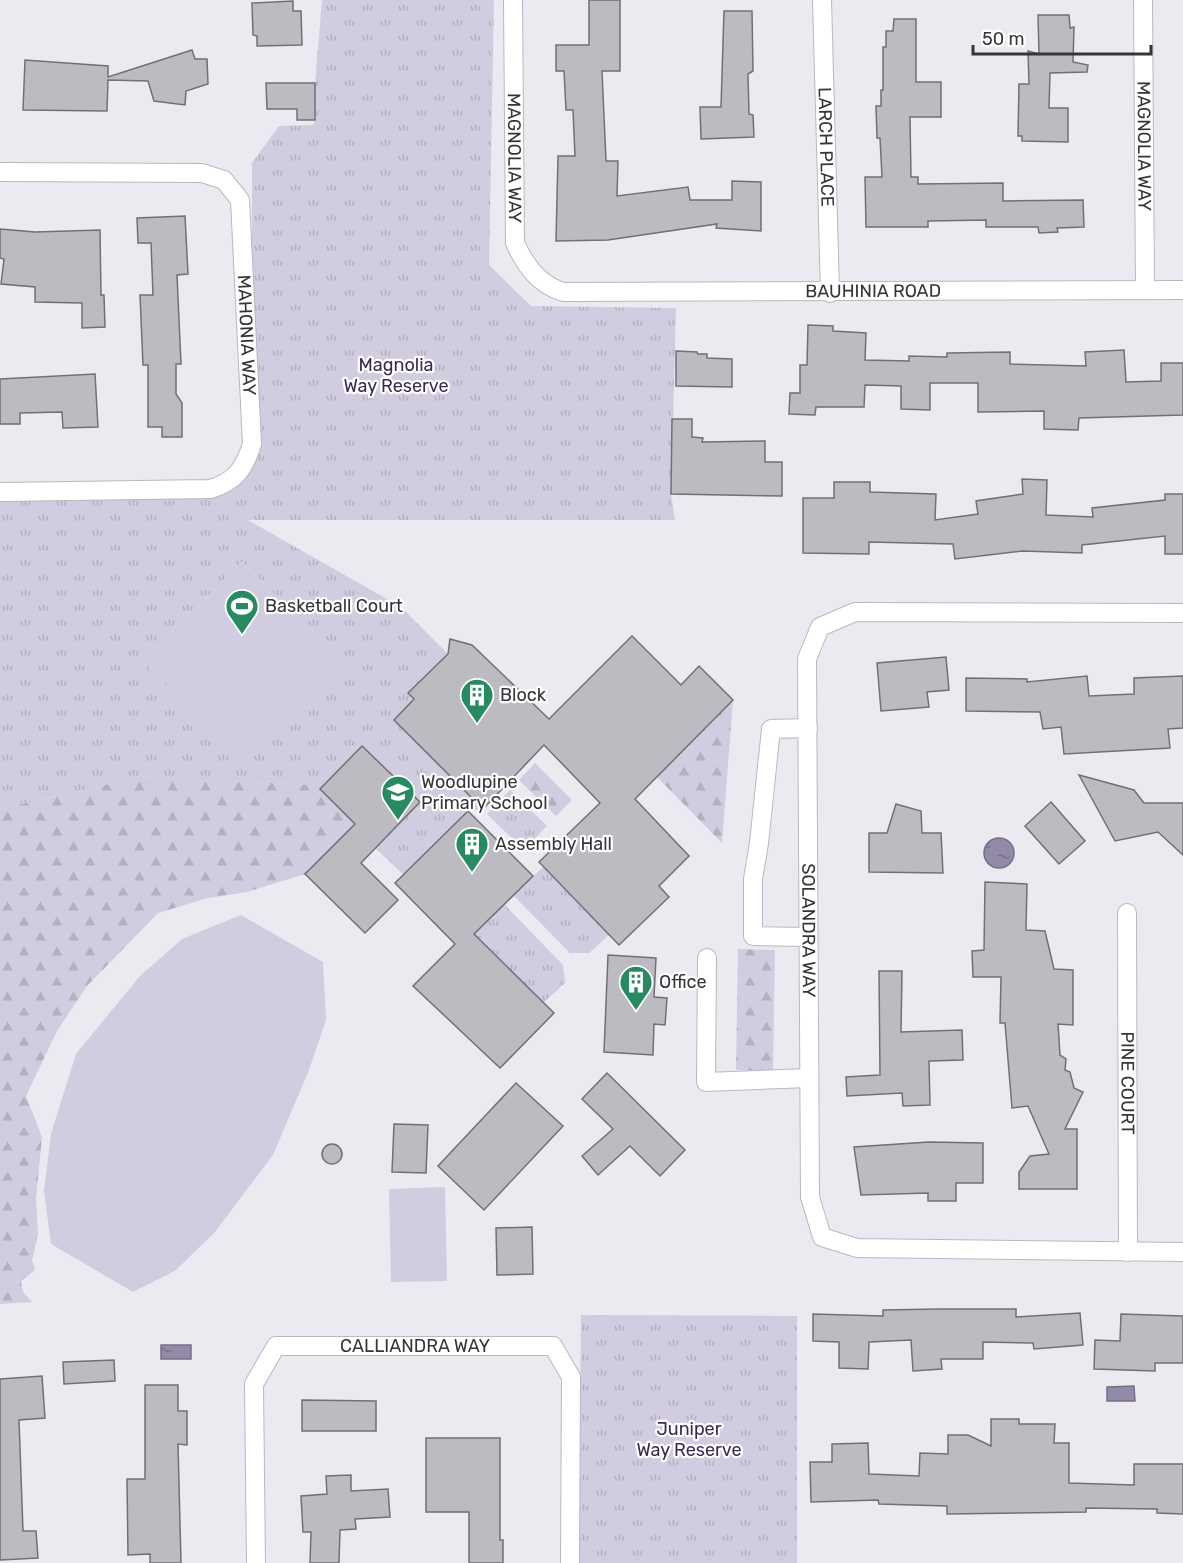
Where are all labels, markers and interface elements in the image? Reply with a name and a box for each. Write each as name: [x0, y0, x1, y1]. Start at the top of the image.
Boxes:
scale bar: [973, 18, 1152, 56]
text: 50 m: [982, 28, 1025, 50]
street label: MAGNOLIA WAY: [1133, 81, 1155, 212]
street label: LARCH PLACE: [813, 87, 839, 207]
street label: MAGNOLIA WAY: [503, 93, 526, 224]
street label: MAHONIA WAY: [233, 274, 261, 396]
street label: BAUHINIA ROAD: [805, 280, 941, 302]
park label: Magnolia Way Reserve: [343, 354, 449, 397]
sports icon: Basketball Court: [224, 588, 260, 635]
place label: Basketball Court: [265, 595, 403, 617]
building icon: Block: [459, 677, 495, 724]
place label: Block: [500, 684, 547, 706]
place label: Woodlupine Primary School: [421, 771, 548, 814]
school or university icon: Woodlupine Primary School: [380, 774, 416, 821]
building icon: Assembly Hall: [454, 826, 490, 873]
place label: Assembly Hall: [495, 833, 612, 855]
street label: SOLANDRA WAY: [797, 863, 820, 998]
building icon: Office: [618, 964, 654, 1011]
place label: Office: [659, 971, 707, 993]
street label: PINE COURT: [1116, 1031, 1139, 1135]
street label: CALLIANDRA WAY: [340, 1335, 490, 1357]
park label: Juniper Way Reserve: [636, 1418, 742, 1461]

